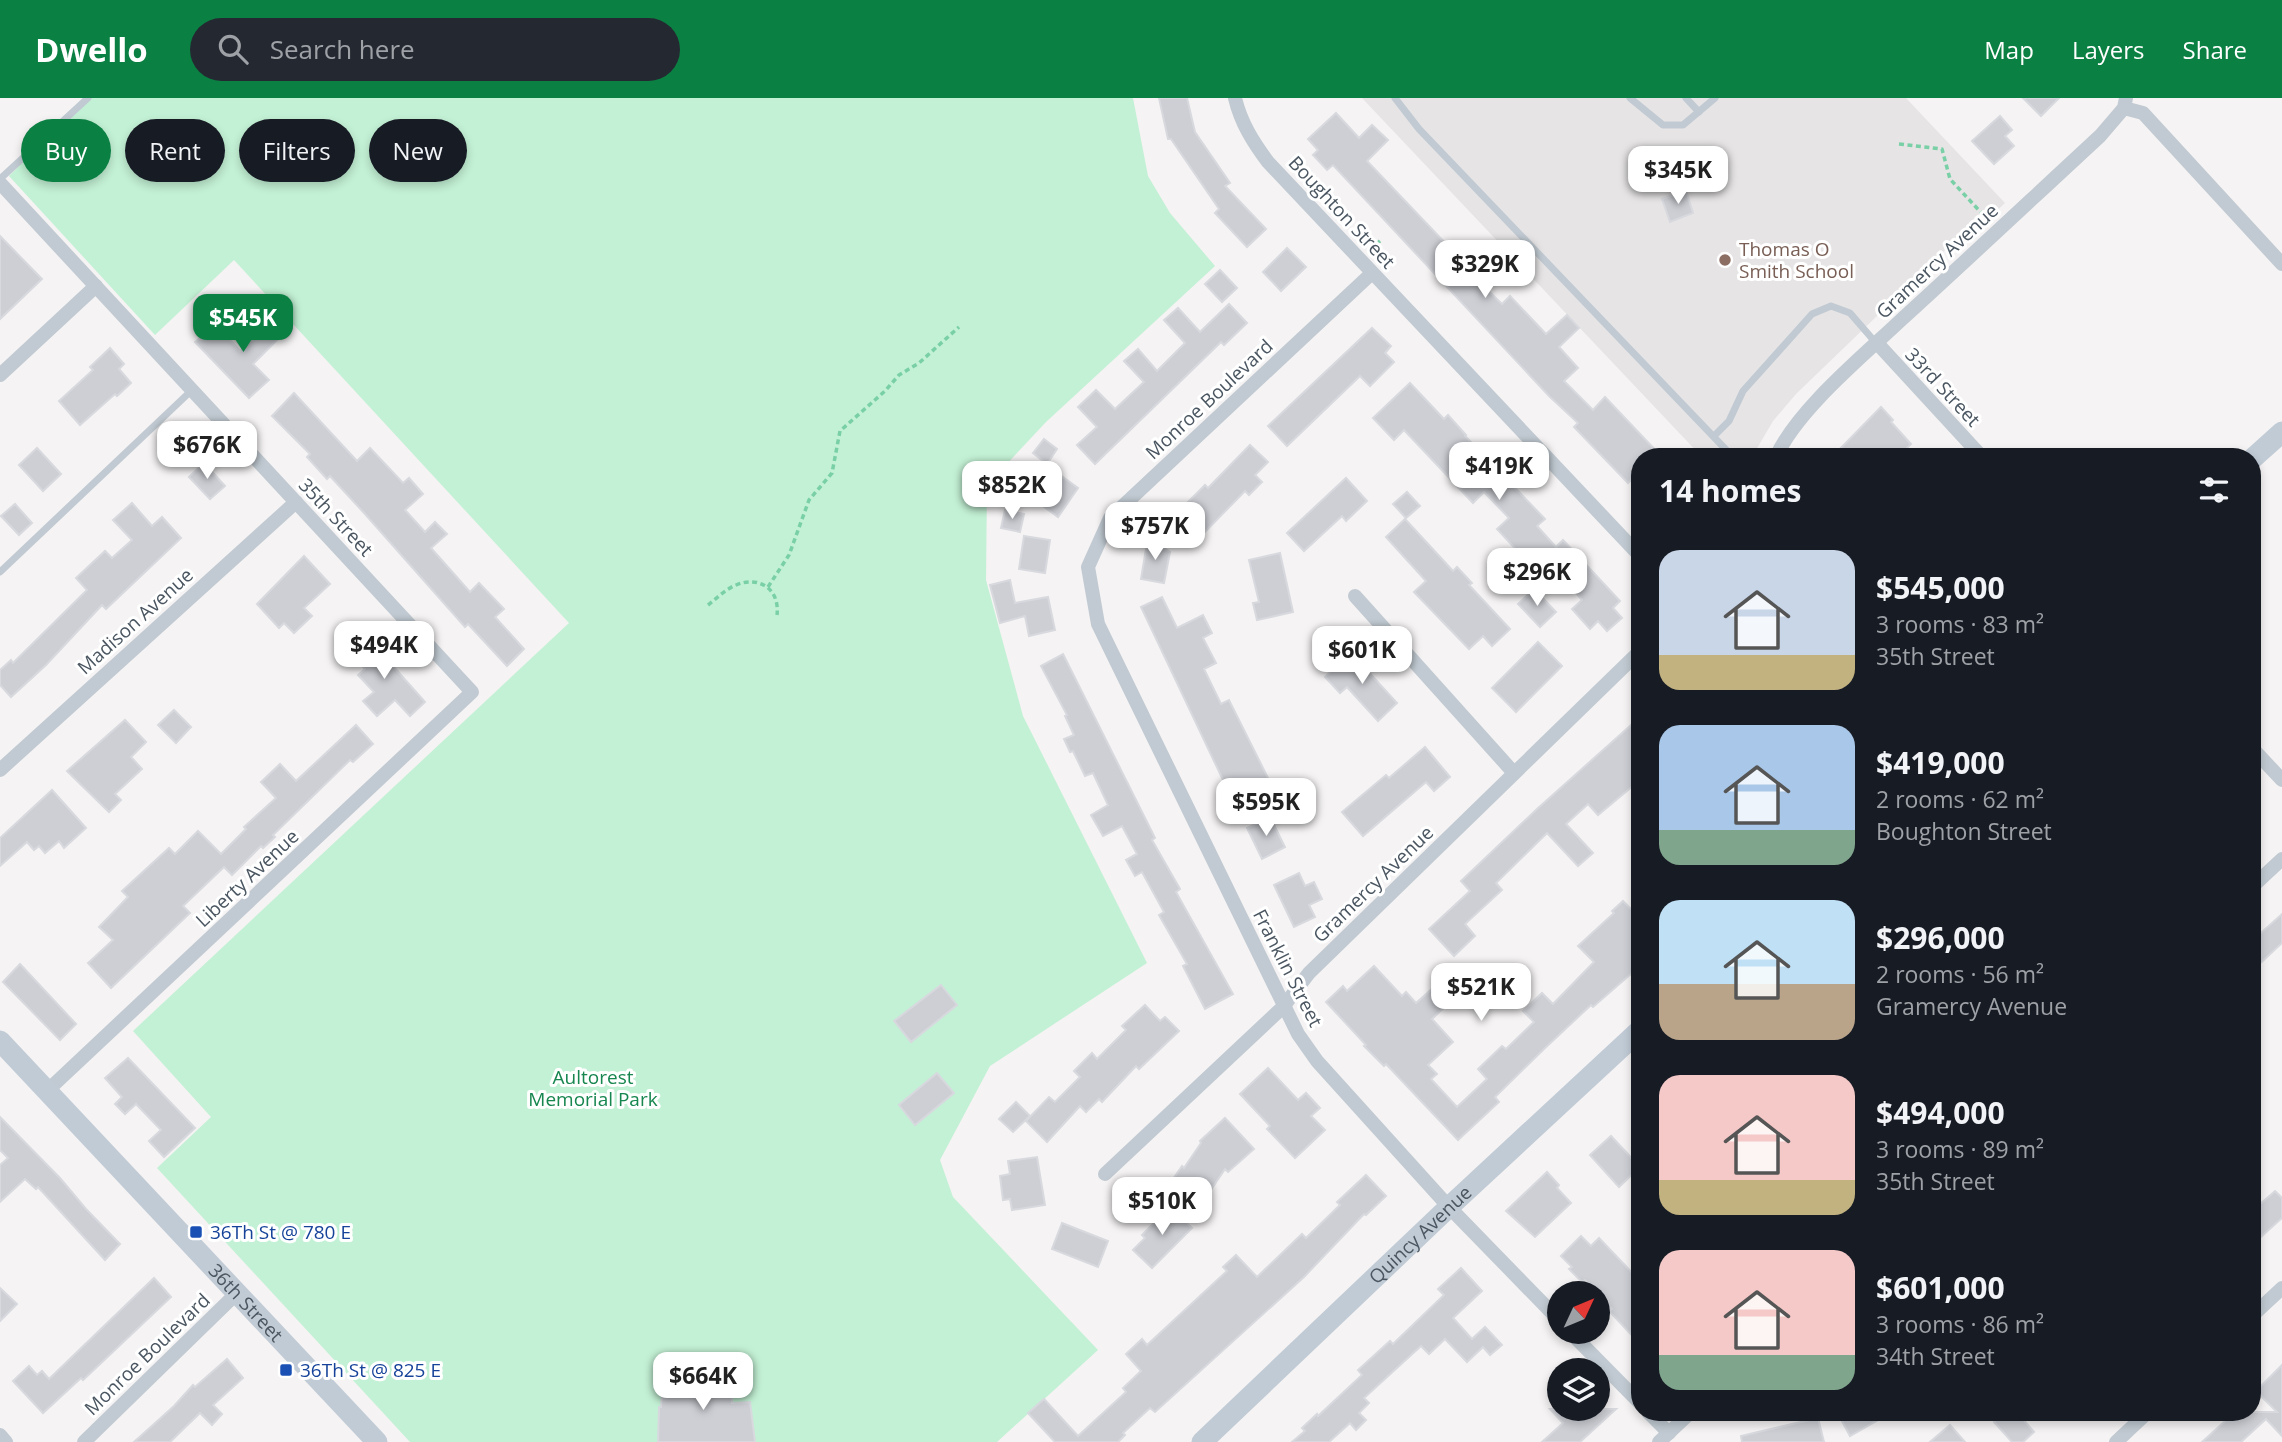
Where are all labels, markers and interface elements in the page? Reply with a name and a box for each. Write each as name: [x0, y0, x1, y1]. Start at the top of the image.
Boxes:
search box: [190, 18, 680, 81]
text: Dwello: [35, 27, 148, 72]
icon: search: [214, 30, 252, 68]
text: Search here: [270, 31, 415, 67]
text: Map: [1984, 33, 2034, 66]
text: Layers: [2072, 33, 2145, 66]
text: Share: [2183, 33, 2247, 66]
chip: Buy: [21, 119, 111, 182]
chip: Rent: [125, 119, 225, 182]
chip: Filters: [239, 119, 355, 182]
chip: New: [369, 119, 467, 182]
pin: $345K: [1629, 146, 1727, 206]
street label: Boughton Street: [1283, 150, 1401, 274]
text: $345K: [1644, 153, 1712, 185]
street label: Gramercy Avenue: [1870, 198, 2004, 324]
place label: Thomas O Smith School: [1739, 236, 1854, 284]
pin: $329K: [1436, 240, 1534, 300]
text: $329K: [1451, 247, 1519, 279]
marker: Thomas O Smith School: [1717, 252, 1733, 268]
pin: $545K: [194, 294, 292, 354]
text: $545K: [209, 301, 277, 333]
street label: Monroe Boulevard: [1140, 333, 1278, 465]
street label: 33rd Street: [1900, 342, 1986, 432]
pin: $676K: [158, 422, 256, 481]
text: $676K: [173, 428, 241, 460]
pin: $419K: [1450, 442, 1548, 502]
text: $419K: [1465, 449, 1533, 481]
pin: $852K: [963, 462, 1061, 521]
text: $852K: [978, 468, 1046, 500]
text: 14 homes: [1659, 470, 1802, 511]
icon: filters: [2195, 471, 2233, 509]
street label: 35th Street: [293, 472, 379, 562]
pin: $757K: [1106, 503, 1204, 562]
text: $757K: [1121, 509, 1189, 541]
pin: $296K: [1488, 548, 1586, 608]
text: $296K: [1503, 555, 1571, 587]
street label: Madison Avenue: [72, 562, 198, 680]
text: $545,000: [1876, 567, 2005, 608]
icon: home: [1715, 578, 1799, 662]
text: 3 rooms · 83 m²: [1876, 608, 2044, 640]
pin: $494K: [335, 622, 433, 681]
pin: $601K: [1313, 626, 1411, 686]
text: $494K: [350, 628, 418, 660]
text: $601K: [1328, 633, 1396, 665]
text: 35th Street: [1876, 640, 1995, 672]
text: $419,000: [1876, 742, 2005, 783]
icon: home: [1715, 753, 1799, 837]
pin: $595K: [1217, 778, 1315, 838]
text: 2 rooms · 62 m²: [1876, 783, 2044, 815]
text: $595K: [1232, 785, 1300, 817]
text: Boughton Street: [1876, 815, 2052, 847]
street label: Gramercy Avenue: [1307, 820, 1439, 948]
street label: Liberty Avenue: [190, 823, 304, 933]
street label: Franklin Street: [1247, 905, 1329, 1032]
text: $296,000: [1876, 917, 2005, 958]
icon: home: [1715, 928, 1799, 1012]
text: 2 rooms · 56 m²: [1876, 958, 2044, 990]
pin: $521K: [1432, 964, 1530, 1023]
text: $521K: [1447, 970, 1515, 1002]
text: Gramercy Avenue: [1876, 990, 2067, 1022]
park label: Aultorest Memorial Park: [528, 1064, 658, 1112]
text: $494,000: [1876, 1092, 2005, 1133]
icon: home: [1715, 1103, 1799, 1187]
text: 3 rooms · 89 m²: [1876, 1133, 2044, 1165]
text: 35th Street: [1876, 1165, 1995, 1197]
pin: $510K: [1113, 1178, 1211, 1237]
street label: Quincy Avenue: [1363, 1180, 1477, 1290]
text: $510K: [1128, 1184, 1196, 1216]
place label: 36Th St @ 780 E: [210, 1219, 351, 1245]
marker: 36Th St @ 780 E: [188, 1224, 204, 1240]
street label: 36th Street: [203, 1258, 289, 1347]
text: $601,000: [1876, 1267, 2005, 1308]
icon: home: [1715, 1278, 1799, 1362]
north arrow: [1547, 1281, 1610, 1344]
map controls: [1547, 1281, 1610, 1421]
street label: Monroe Boulevard: [79, 1287, 215, 1421]
text: 3 rooms · 86 m²: [1876, 1308, 2044, 1340]
text: 34th Street: [1876, 1340, 1995, 1372]
pin: $664K: [654, 1352, 752, 1412]
place label: 36Th St @ 825 E: [300, 1357, 441, 1383]
button: layers: [1547, 1358, 1610, 1421]
text: $664K: [669, 1359, 737, 1391]
marker: 36Th St @ 825 E: [278, 1362, 294, 1378]

